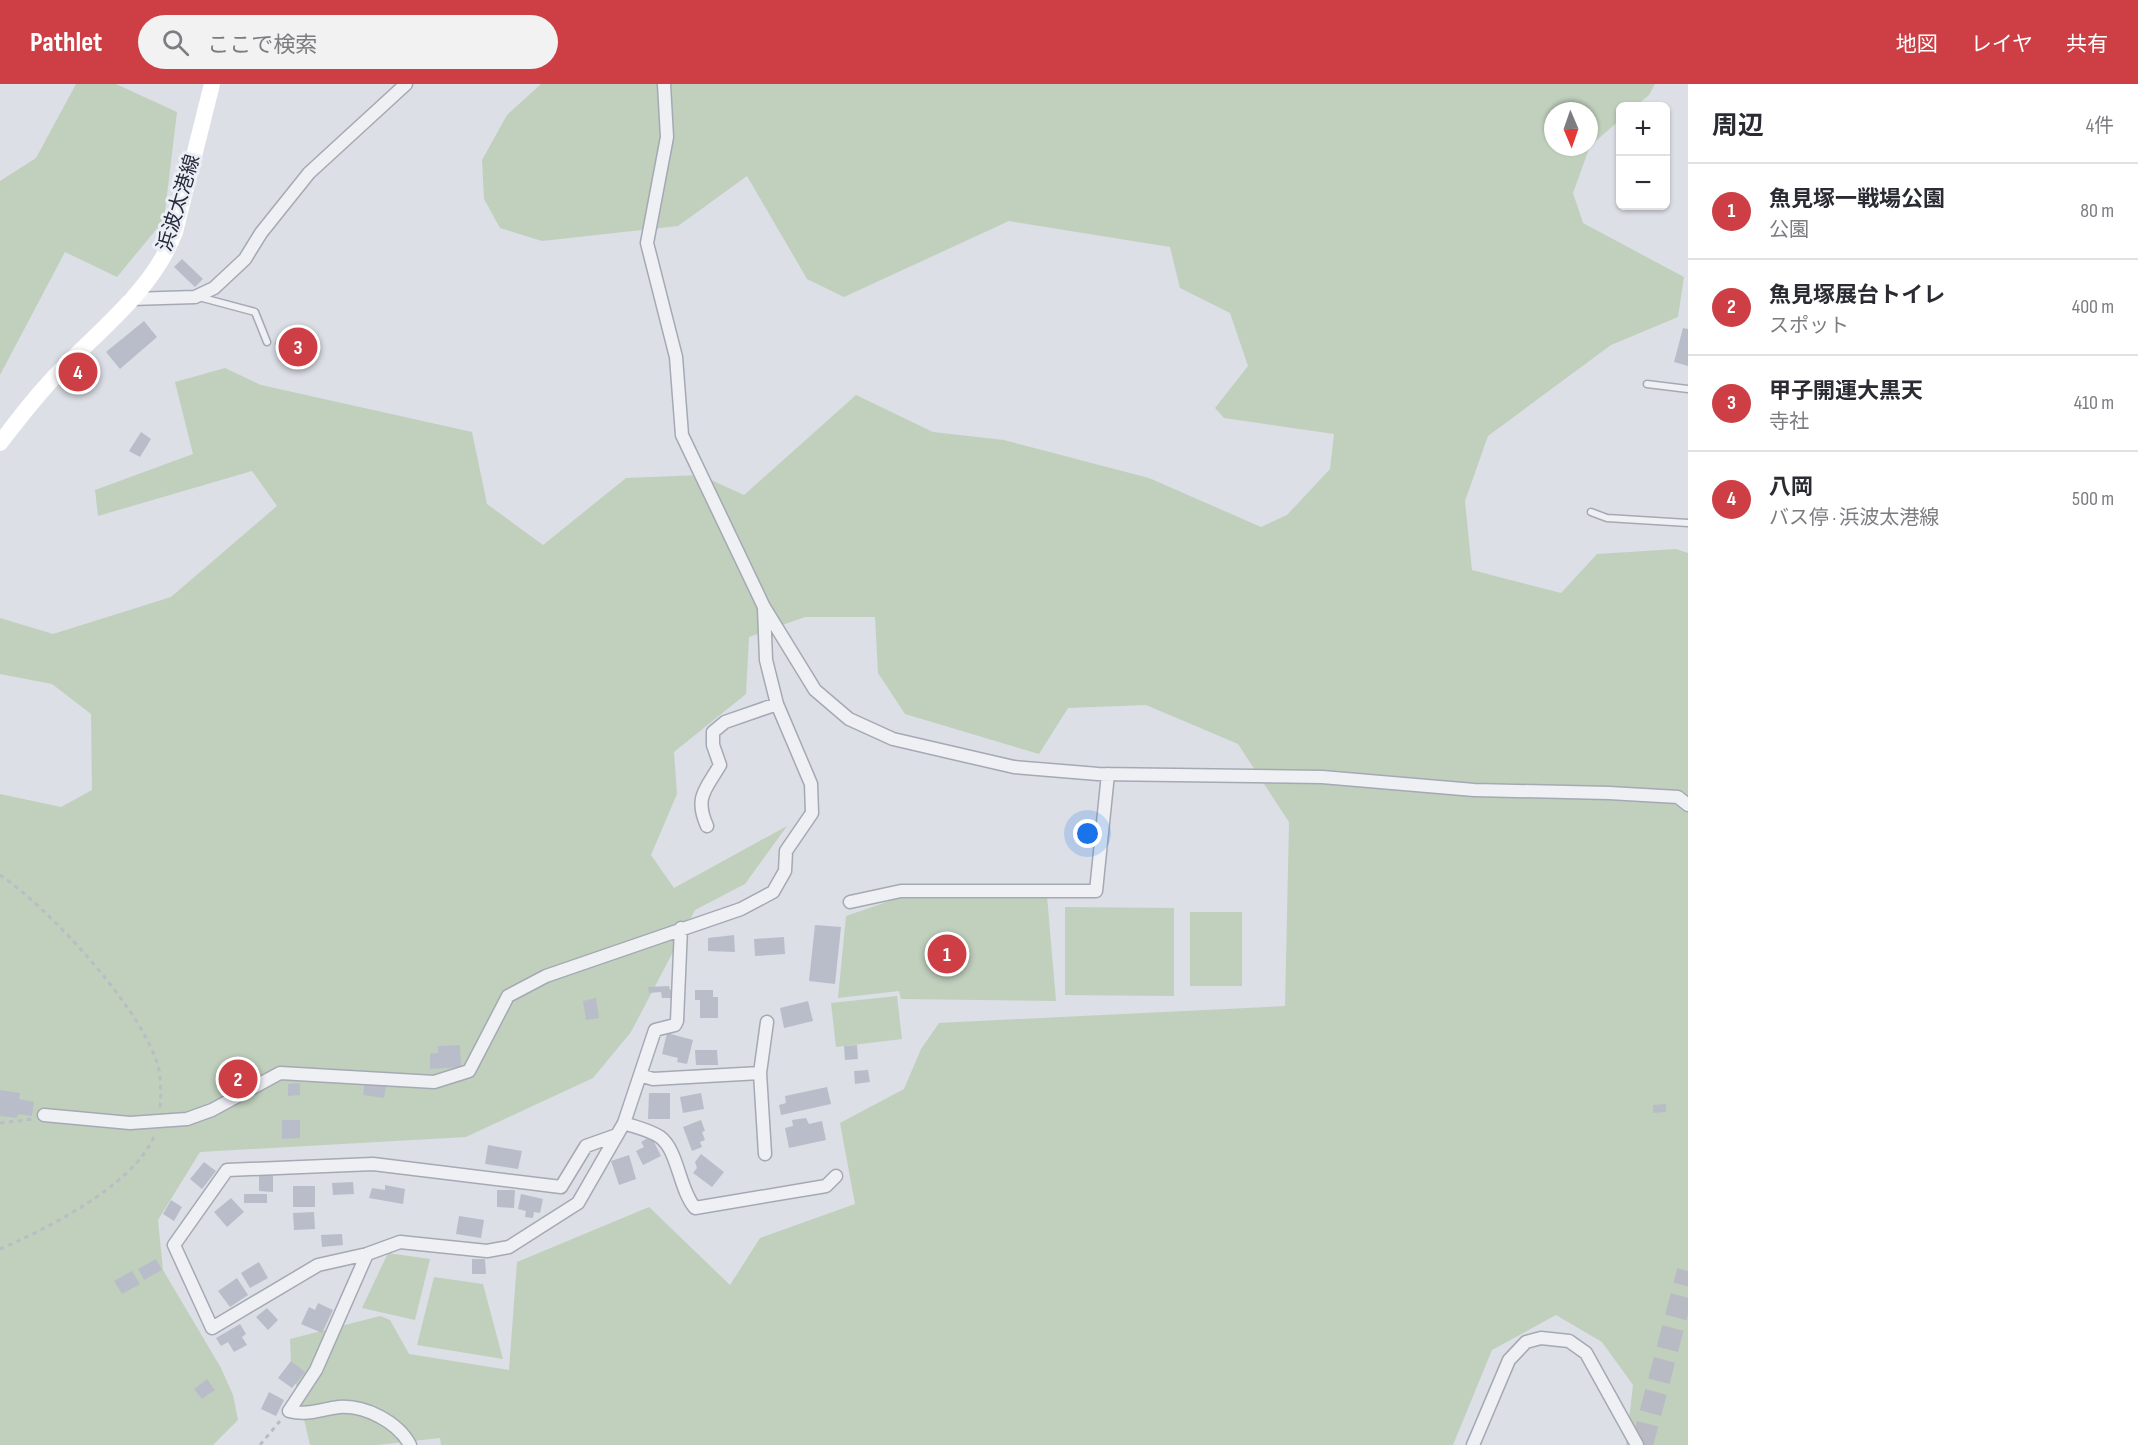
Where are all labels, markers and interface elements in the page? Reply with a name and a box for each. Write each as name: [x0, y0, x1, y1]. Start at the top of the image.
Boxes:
search box: [138, 15, 558, 69]
text: Pathlet: [30, 26, 102, 59]
icon: search: [159, 26, 192, 59]
text: ここで検索: [207, 32, 317, 59]
text: 地図: [1896, 32, 1938, 57]
text: レイヤ: [1971, 32, 2033, 57]
text: 共有: [2066, 32, 2108, 57]
north arrow: [1544, 102, 1598, 156]
map controls: [1616, 102, 1670, 210]
button: +: [1616, 102, 1670, 156]
text: 周辺: [1712, 111, 1764, 142]
text: 4件: [2086, 114, 2114, 138]
street label: 浜波太港線: [153, 152, 205, 254]
button: −: [1616, 156, 1670, 210]
text: 魚見塚一戦場公園: [1769, 186, 1945, 213]
text: 1: [1728, 199, 1735, 223]
text: 80 m: [2080, 199, 2114, 223]
text: 公園: [1769, 218, 1809, 242]
text: 魚見塚展台トイレ: [1769, 282, 1945, 309]
text: 2: [1727, 295, 1736, 319]
text: 400 m: [2072, 295, 2114, 319]
text: スポット: [1769, 314, 1849, 338]
pin: 3: [278, 324, 318, 370]
pin: 4: [58, 350, 98, 394]
text: 甲子開運大黒天: [1769, 378, 1923, 405]
text: 3: [1727, 391, 1736, 415]
text: 410 m: [2074, 391, 2114, 415]
text: 寺社: [1769, 410, 1809, 434]
text: 八岡: [1769, 474, 1813, 501]
text: 4: [1727, 487, 1736, 511]
text: 500 m: [2072, 487, 2114, 511]
text: バス停 · 浜波太港線: [1769, 506, 1939, 530]
your location: [1073, 819, 1102, 848]
pin: 1: [928, 932, 966, 976]
pin: 2: [218, 1056, 258, 1102]

